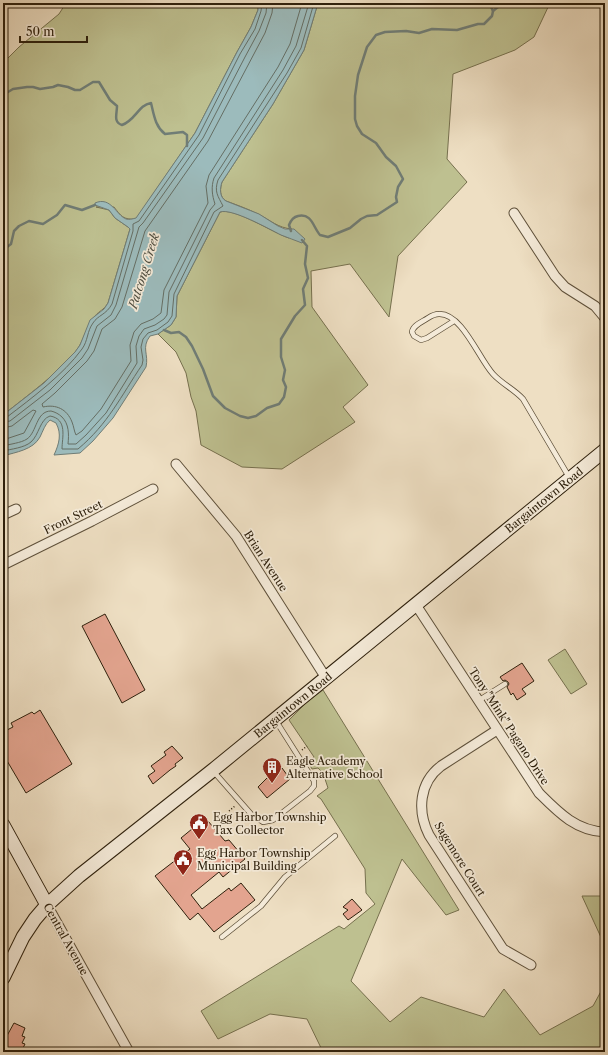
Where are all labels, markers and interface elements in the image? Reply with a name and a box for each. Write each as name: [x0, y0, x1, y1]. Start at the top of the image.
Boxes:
scale bar: [20, 18, 87, 44]
text: 50 m: [26, 24, 55, 39]
water label: Patcong Creek: [125, 231, 162, 311]
street label: Bargaintown Road: [502, 464, 586, 536]
street label: Front Street: [42, 497, 105, 537]
street label: Brian Avenue: [241, 528, 291, 594]
street label: Tony "Mink" Pagano Drive: [466, 665, 552, 787]
street label: Bargaintown Road: [251, 669, 335, 741]
place label: Eagle Academy Alternative School: [285, 754, 383, 781]
building icon: Eagle Academy Alternative School: [261, 756, 283, 784]
place label: Egg Harbor Township Tax Collector: [213, 810, 327, 837]
public building icon: Egg Harbor Township Tax Collector: [188, 812, 210, 840]
street label: Sagemore Court: [431, 819, 489, 899]
place label: Egg Harbor Township Municipal Building: [197, 846, 311, 873]
public building icon: Egg Harbor Township Municipal Building: [172, 848, 194, 876]
street label: Central Avenue: [40, 900, 92, 978]

